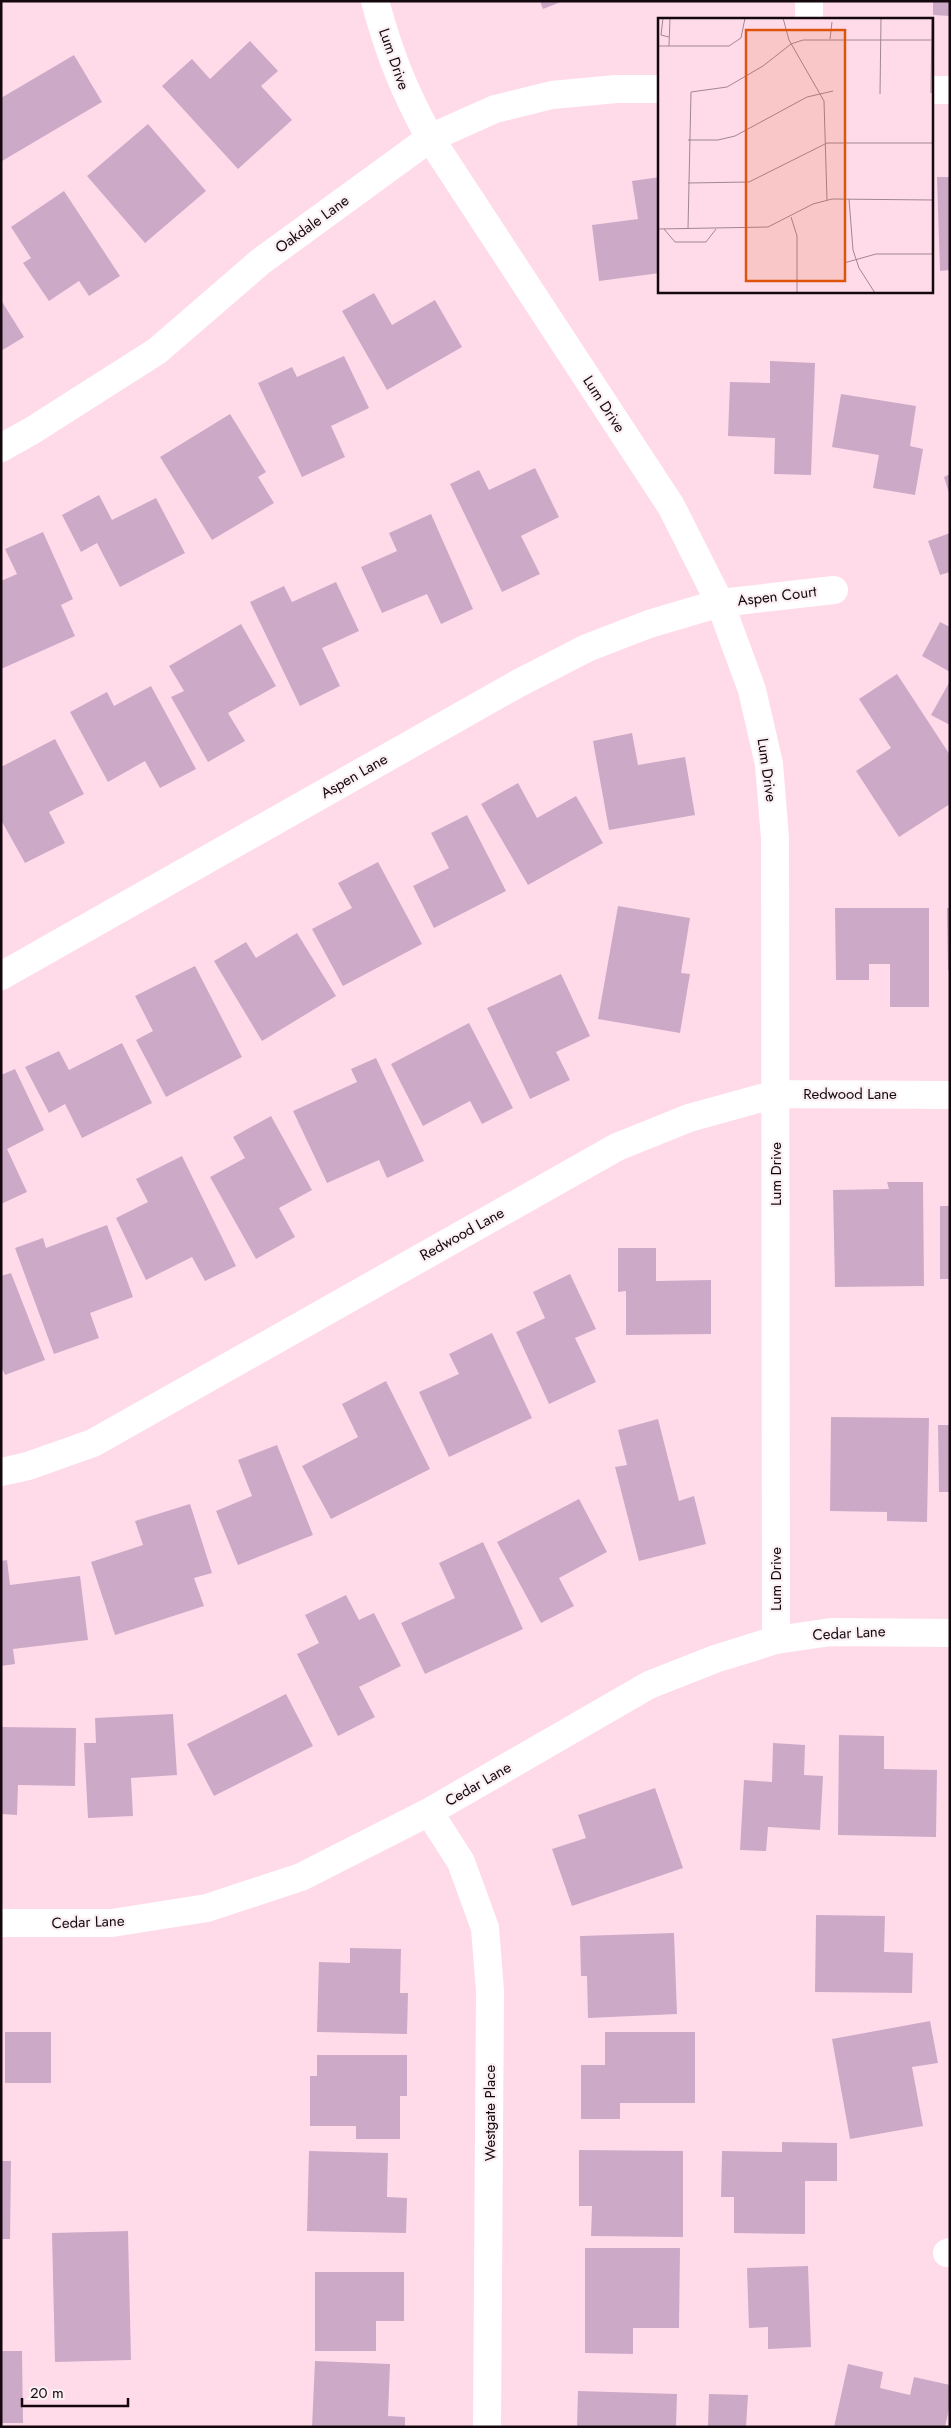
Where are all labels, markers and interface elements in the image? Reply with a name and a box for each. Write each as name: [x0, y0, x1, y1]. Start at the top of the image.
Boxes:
inset map: [658, 18, 934, 292]
street label: Lum Drive: [373, 25, 415, 93]
street label: Oakdale Lane: [270, 189, 354, 258]
street label: Lum Drive: [577, 371, 631, 437]
street label: Aspen Court: [736, 580, 818, 612]
street label: Lum Drive: [752, 737, 782, 803]
street label: Aspen Lane: [316, 748, 392, 804]
street label: Redwood Lane: [803, 1083, 897, 1105]
street label: Lum Drive: [765, 1142, 787, 1206]
street label: Redwood Lane: [416, 1202, 509, 1266]
street label: Lum Drive: [765, 1547, 787, 1611]
street label: Cedar Lane: [812, 1620, 886, 1646]
street label: Cedar Lane: [441, 1756, 515, 1812]
street label: Cedar Lane: [51, 1910, 125, 1934]
street label: Westgate Place: [479, 2065, 501, 2161]
scale bar: [22, 2376, 129, 2408]
text: 20 m: [30, 2382, 64, 2404]

